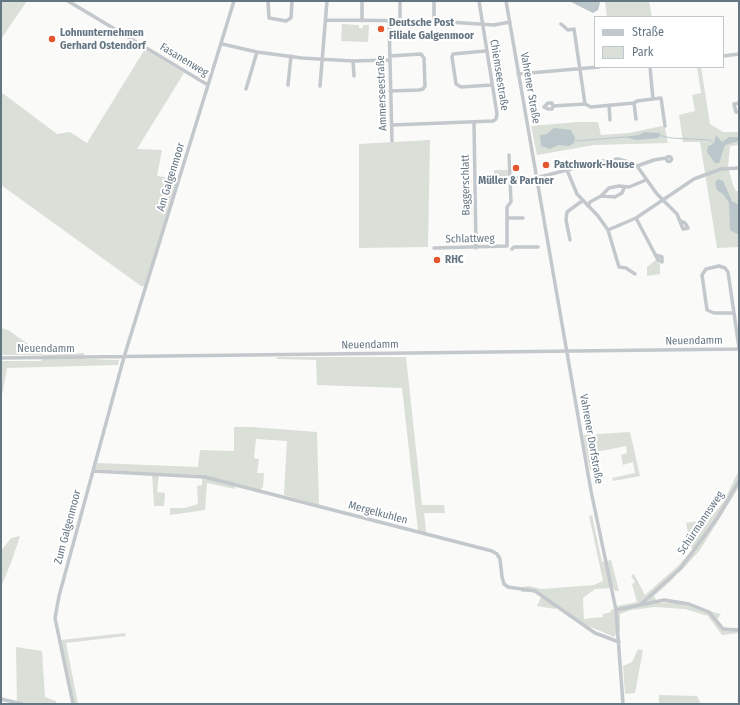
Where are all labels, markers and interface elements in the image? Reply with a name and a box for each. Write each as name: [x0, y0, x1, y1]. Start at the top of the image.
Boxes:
place label: Deutsche Post Filiale Galgenmoor: [389, 16, 474, 42]
legend: [594, 16, 724, 68]
marker: Deutsche Post Filiale Galgenmoor: [376, 24, 386, 34]
text: Straße: [632, 25, 664, 39]
place label: Lohnunternehmen Gerhard Ostendorf: [60, 26, 146, 52]
marker: Lohnunternehmen Gerhard Ostendorf: [47, 34, 57, 44]
street label: Chiemseestraße: [487, 38, 511, 112]
street label: Fasanenweg: [157, 40, 211, 80]
text: Park: [632, 45, 653, 59]
street label: Vahrener Straße: [517, 51, 543, 125]
street label: Ammerseestraße: [374, 55, 390, 131]
street label: Am Galgenmoor: [154, 141, 188, 213]
street label: Baggerschlatt: [459, 154, 473, 216]
place label: Patchwork-House: [554, 158, 635, 172]
marker: Patchwork-House: [541, 160, 551, 170]
marker: Müller & Partner: [511, 163, 521, 173]
place label: Müller & Partner: [478, 174, 554, 188]
street label: Schlattweg: [445, 232, 495, 246]
place label: RHC: [445, 253, 464, 267]
marker: RHC: [432, 255, 442, 265]
street label: Neuendamm: [665, 334, 723, 348]
street label: Neuendamm: [341, 338, 399, 352]
street label: Neuendamm: [17, 342, 75, 356]
street label: Vahrener Dorfstraße: [577, 393, 605, 485]
street label: Zum Galgenmoor: [52, 488, 84, 566]
street label: Schürmannsweg: [675, 489, 727, 557]
street label: Mergelkuhlen: [347, 499, 409, 527]

